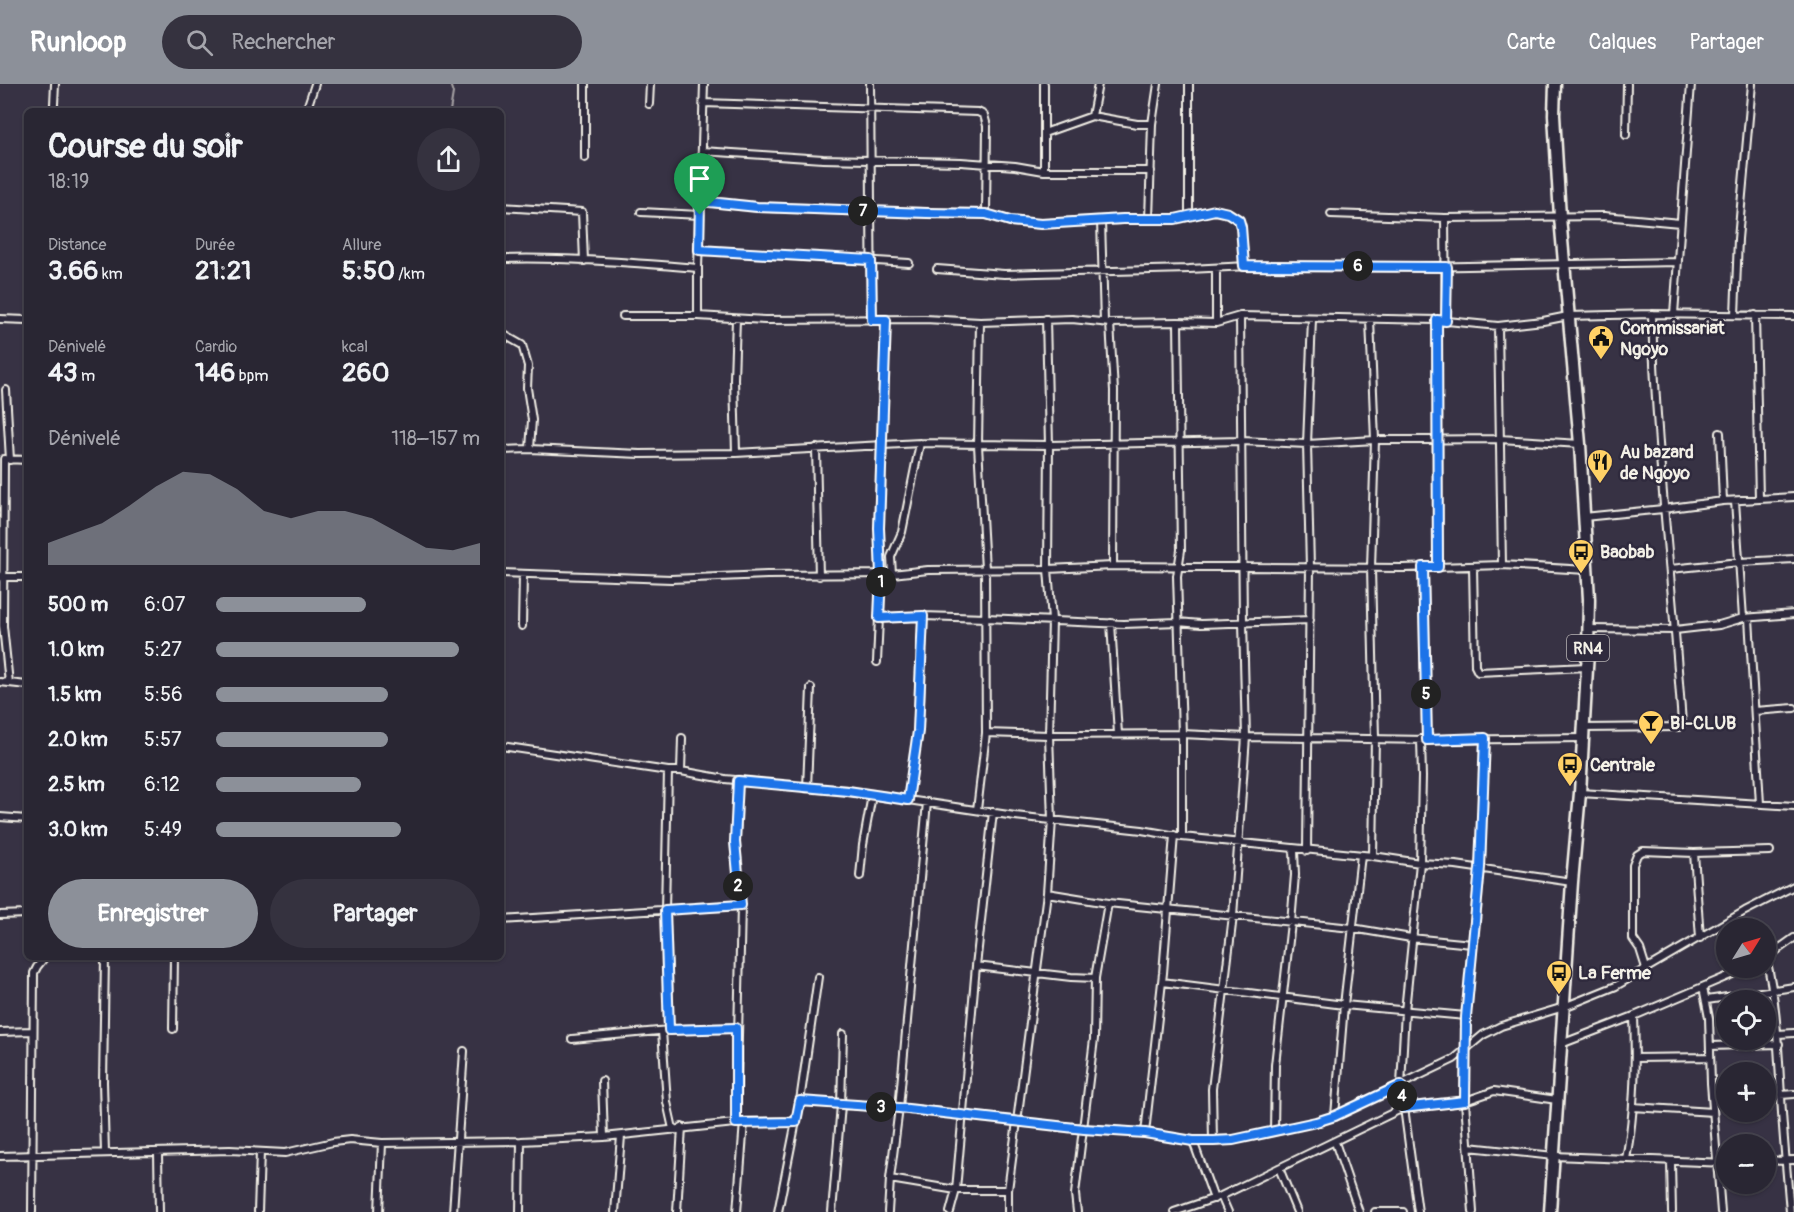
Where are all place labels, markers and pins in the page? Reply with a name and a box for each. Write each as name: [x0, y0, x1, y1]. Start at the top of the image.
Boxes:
pin: [674, 153, 725, 215]
pin: 7: [848, 196, 878, 226]
pin: 6: [1343, 251, 1373, 281]
place label: Commissariat Ngoyo: [1620, 317, 1725, 361]
public building icon: Commissariat Ngoyo: [1586, 323, 1616, 361]
place label: Au bazard de Ngoyo: [1620, 441, 1694, 485]
restaurant icon: Au bazard de Ngoyo: [1585, 447, 1615, 485]
bus stop icon: Baobab: [1566, 537, 1596, 575]
place label: Baobab: [1600, 541, 1654, 564]
pin: 1: [866, 567, 896, 597]
pin: 5: [1411, 679, 1441, 709]
bar icon: BI-CLUB: [1636, 708, 1666, 746]
place label: BI-CLUB: [1670, 712, 1736, 735]
bus stop icon: Centrale: [1555, 750, 1585, 788]
place label: Centrale: [1590, 754, 1656, 777]
pin: 2: [723, 871, 753, 901]
bus stop icon: La Ferme: [1544, 958, 1574, 996]
place label: La Ferme: [1578, 962, 1652, 985]
pin: 4: [1387, 1081, 1417, 1111]
pin: 3: [866, 1092, 896, 1122]

